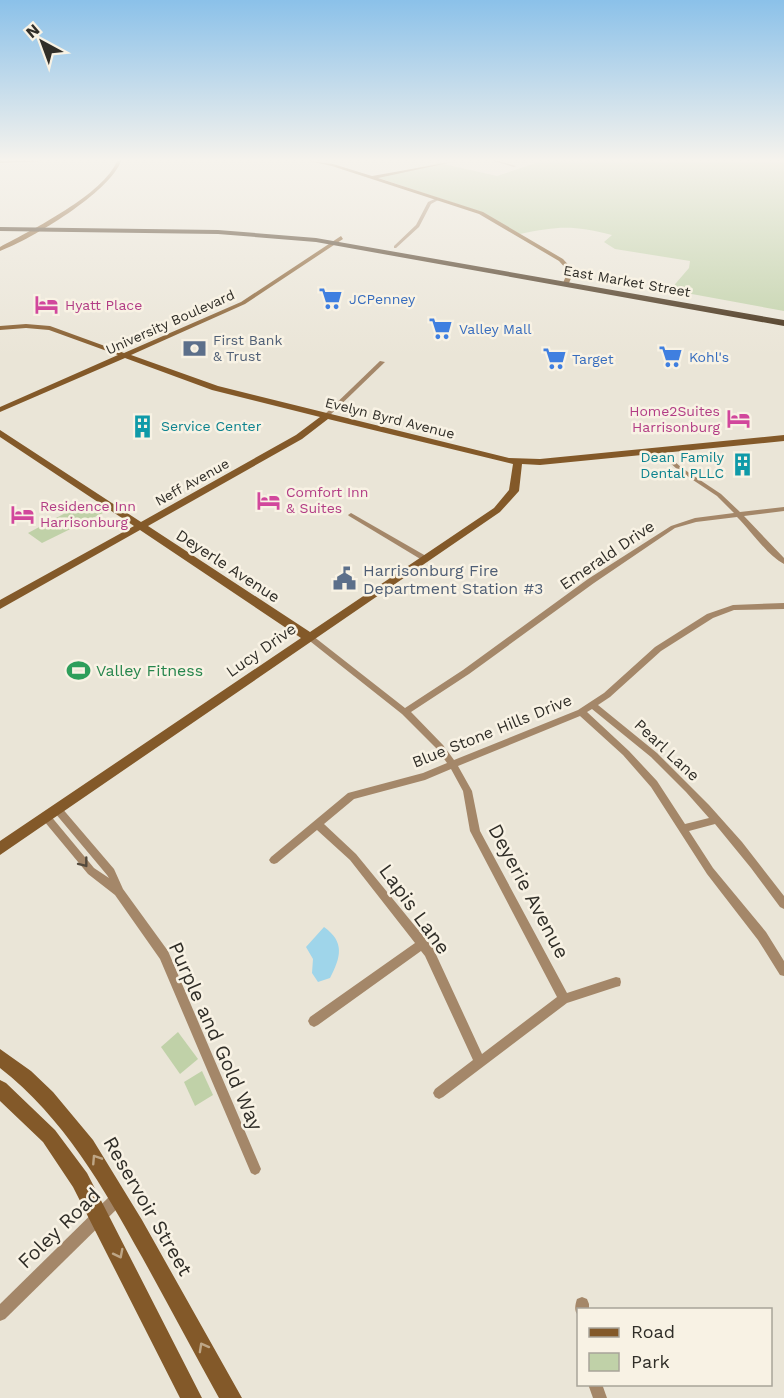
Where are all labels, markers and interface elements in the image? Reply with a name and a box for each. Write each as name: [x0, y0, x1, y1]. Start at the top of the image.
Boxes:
north arrow: [12, 12, 72, 72]
text: N: [22, 20, 43, 42]
street label: East Market Street: [562, 262, 692, 300]
street label: University Boulevard: [103, 286, 237, 358]
supermarket icon: JCPenney: [318, 286, 344, 312]
place label: JCPenney: [349, 291, 416, 307]
hotel icon: Hyatt Place: [34, 292, 60, 318]
place label: Hyatt Place: [65, 297, 142, 313]
supermarket icon: Valley Mall: [428, 316, 454, 342]
place label: Valley Mall: [459, 321, 532, 337]
place label: First Bank & Trust: [213, 332, 282, 364]
bank icon: First Bank & Trust: [182, 335, 208, 361]
supermarket icon: Kohl's: [658, 344, 684, 370]
supermarket icon: Target: [541, 346, 567, 372]
place label: Kohl's: [689, 349, 729, 365]
place label: Target: [572, 351, 614, 367]
street label: Evelyn Byrd Avenue: [324, 394, 456, 442]
place label: Home2Suites Harrisonburg: [629, 403, 721, 435]
hotel icon: Home2Suites Harrisonburg: [725, 406, 751, 432]
building icon: Service Center: [130, 413, 156, 439]
place label: Service Center: [161, 418, 262, 434]
place label: Dean Family Dental PLLC: [640, 449, 725, 481]
building icon: Dean Family Dental PLLC: [729, 452, 755, 478]
street label: Neff Avenue: [152, 455, 232, 509]
place label: Comfort Inn & Suites: [286, 484, 368, 516]
hotel icon: Comfort Inn & Suites: [255, 487, 281, 513]
place label: Residence Inn Harrisonburg: [40, 498, 136, 530]
hotel icon: Residence Inn Harrisonburg: [9, 501, 35, 527]
street label: Emerald Drive: [556, 516, 658, 594]
street label: Deyerle Avenue: [173, 525, 283, 607]
place label: Harrisonburg Fire Department Station #3: [363, 561, 543, 598]
public building icon: Harrisonburg Fire Department Station #3: [332, 566, 358, 592]
street label: Lucy Drive: [222, 619, 300, 681]
sports icon: Valley Fitness: [65, 657, 91, 683]
place label: Valley Fitness: [96, 661, 203, 680]
street label: Blue Stone Hills Drive: [409, 690, 575, 772]
street label: Pearl Lane: [631, 715, 703, 785]
street label: Deyerie Avenue: [483, 820, 575, 962]
one-way arrow: [77, 856, 88, 867]
street label: Lapis Lane: [374, 859, 456, 959]
street label: Purple and Gold Way: [164, 938, 269, 1135]
street label: Reservoir Street: [98, 1132, 198, 1281]
one-way arrow: [92, 1155, 103, 1166]
street label: Foley Road: [13, 1183, 105, 1273]
one-way arrow: [111, 1247, 123, 1258]
legend: [577, 1308, 772, 1386]
text: Road: [631, 1321, 675, 1342]
one-way arrow: [199, 1343, 210, 1353]
text: Park: [631, 1351, 670, 1372]

